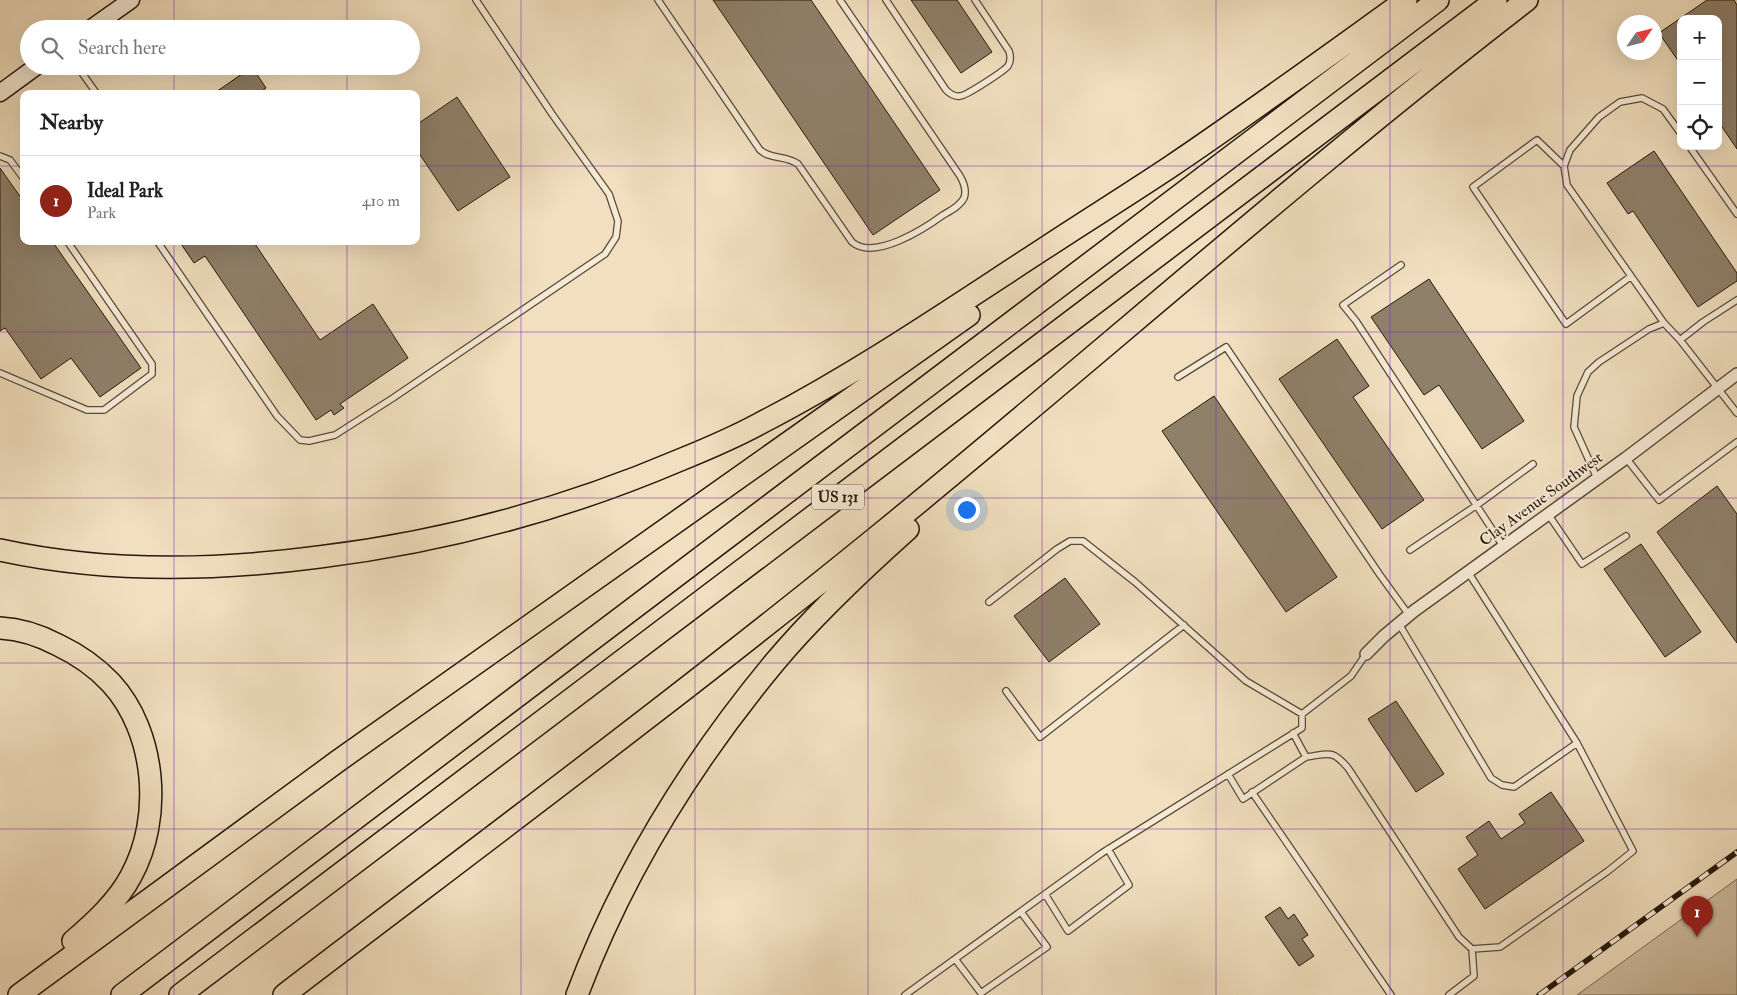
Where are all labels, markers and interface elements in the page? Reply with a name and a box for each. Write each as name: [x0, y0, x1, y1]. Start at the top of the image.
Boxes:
north arrow: [1617, 15, 1662, 60]
map controls: [1677, 15, 1722, 150]
button: +: [1677, 15, 1722, 60]
search box: [20, 20, 420, 75]
icon: search: [38, 34, 66, 62]
text: Search here: [78, 36, 166, 60]
button: −: [1677, 60, 1722, 105]
button: locate: [1677, 105, 1722, 150]
text: Nearby: [40, 109, 103, 136]
text: Ideal Park: [87, 179, 163, 203]
text: 1: [53, 191, 59, 211]
text: 410 m: [362, 191, 400, 211]
text: Park: [87, 203, 116, 223]
street label: Clay Avenue Southwest: [1475, 448, 1607, 550]
road number: US 131: [812, 484, 864, 510]
your location: [954, 497, 980, 523]
pin: 1: [1681, 896, 1713, 937]

